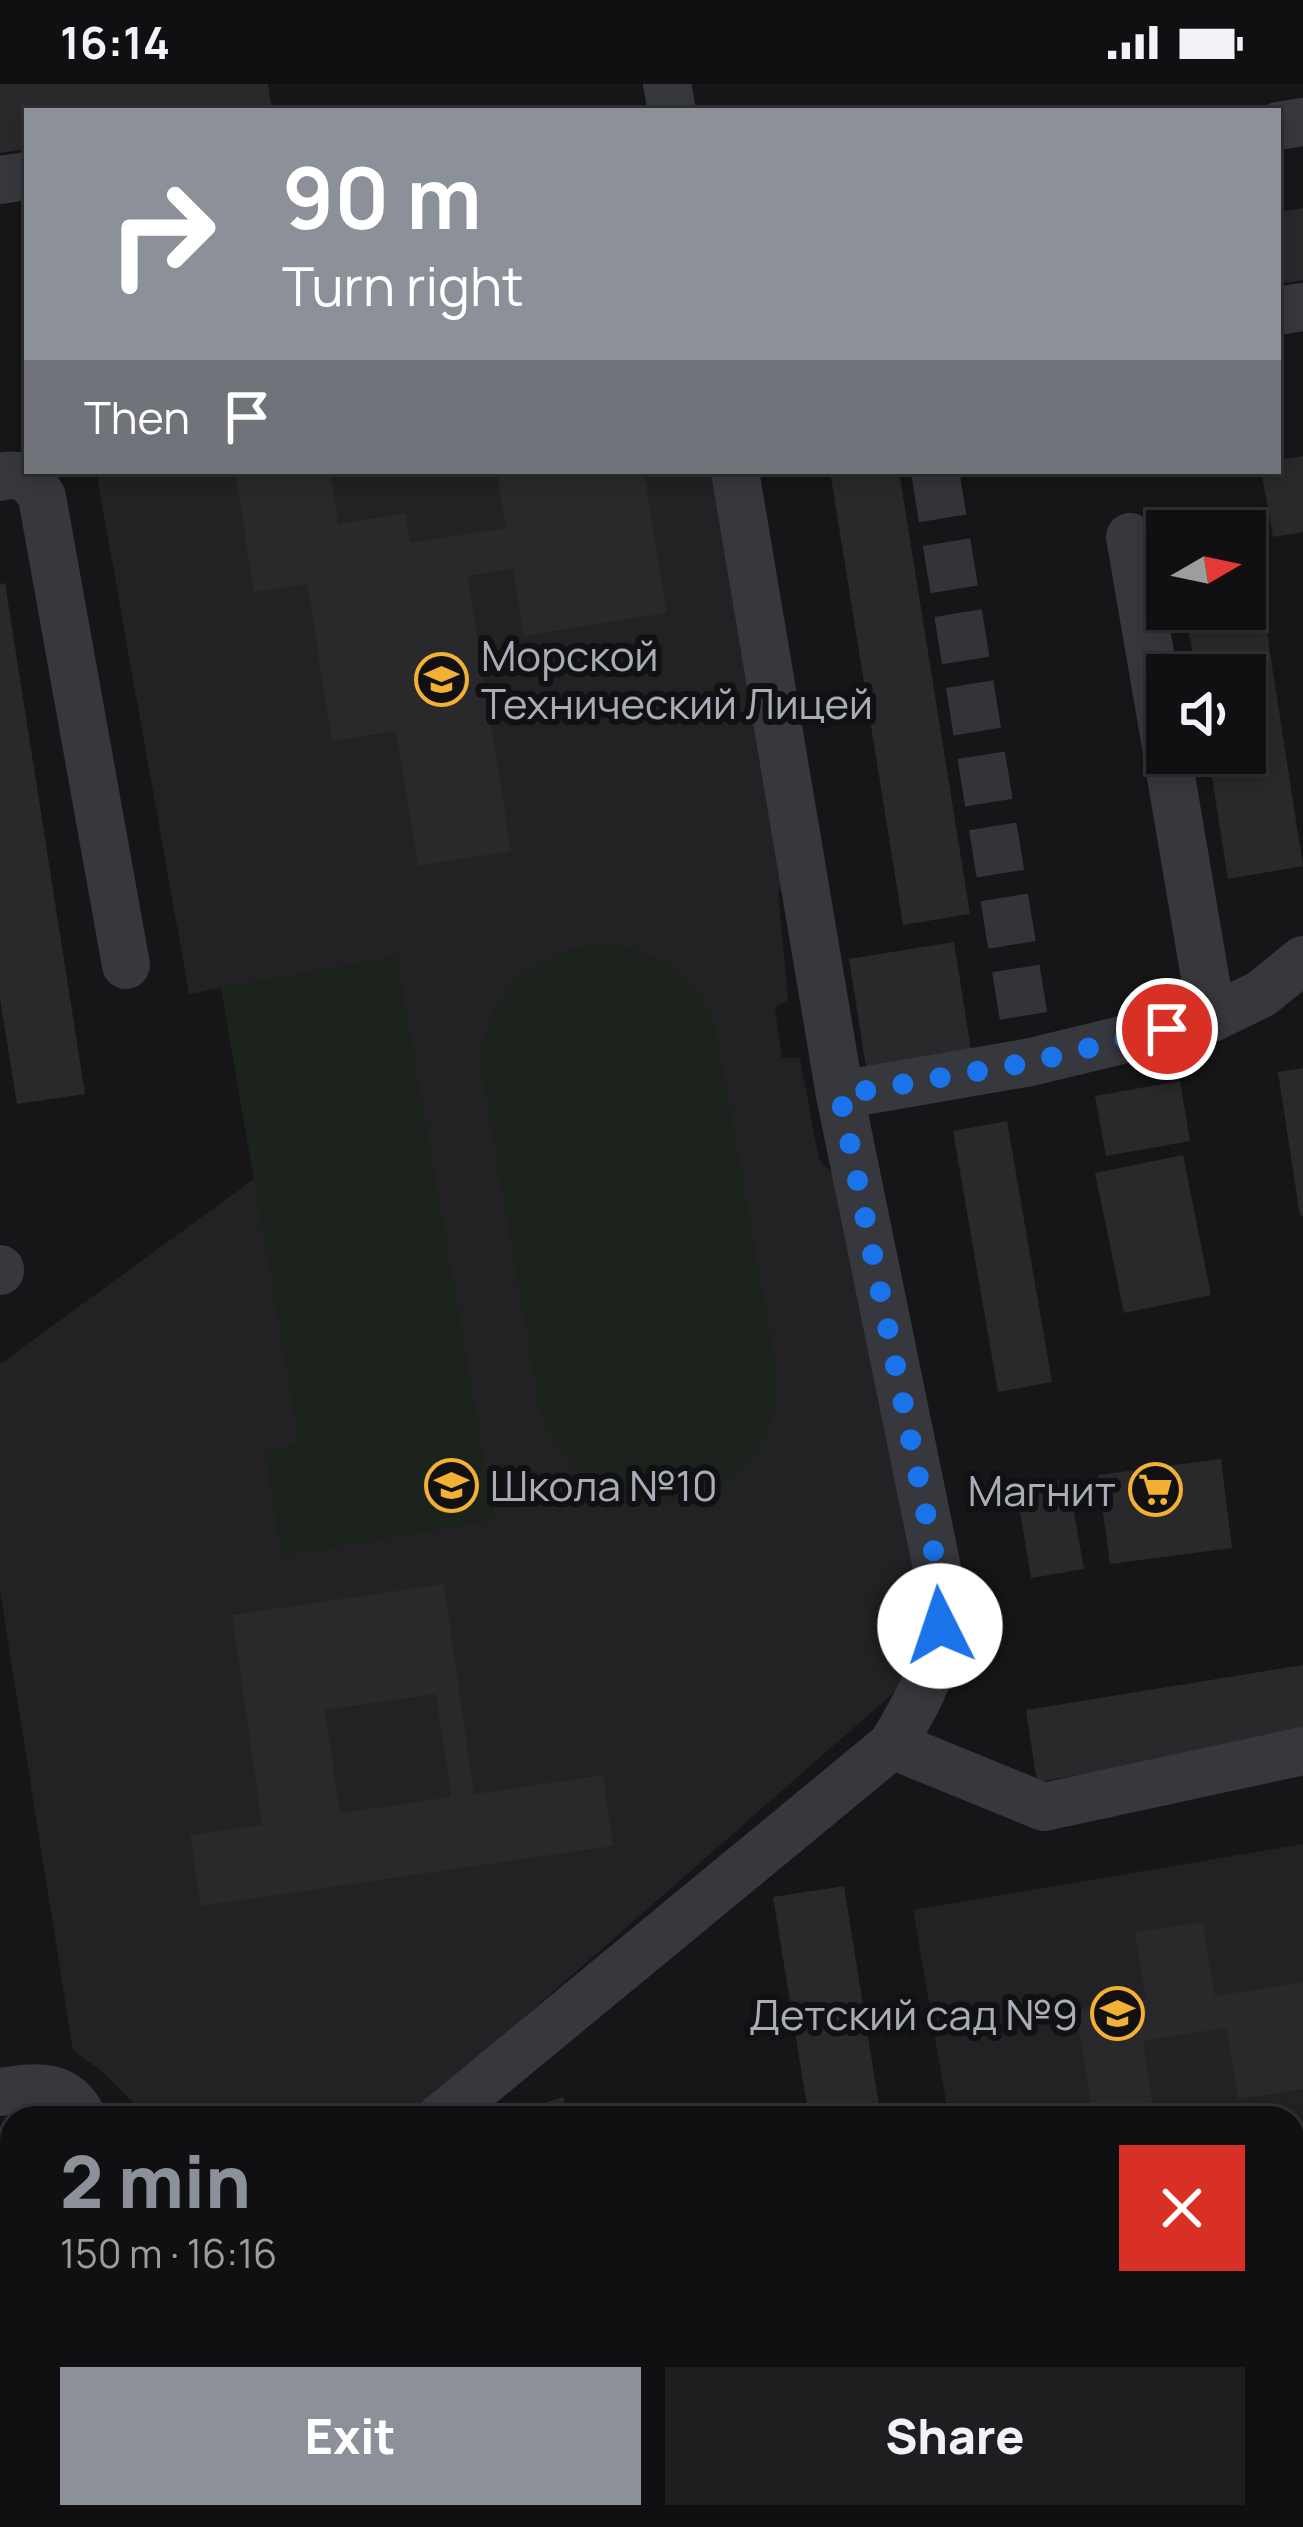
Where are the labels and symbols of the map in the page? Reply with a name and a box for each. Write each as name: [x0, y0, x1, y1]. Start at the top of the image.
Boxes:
north arrow: [1146, 510, 1266, 630]
place label: Морской Технический Лицей: [481, 626, 873, 732]
school or university icon: Морской Технический Лицей: [414, 651, 470, 707]
pin: [1116, 978, 1218, 1080]
place label: Школа №10: [490, 1456, 718, 1514]
school or university icon: Школа №10: [423, 1457, 479, 1513]
place label: Магнит: [968, 1461, 1116, 1519]
supermarket icon: Магнит: [1127, 1462, 1183, 1518]
position arrow: [877, 1563, 1003, 1689]
place label: Детский сад №9: [749, 1985, 1078, 2043]
school or university icon: Детский сад №9: [1089, 1986, 1145, 2042]

